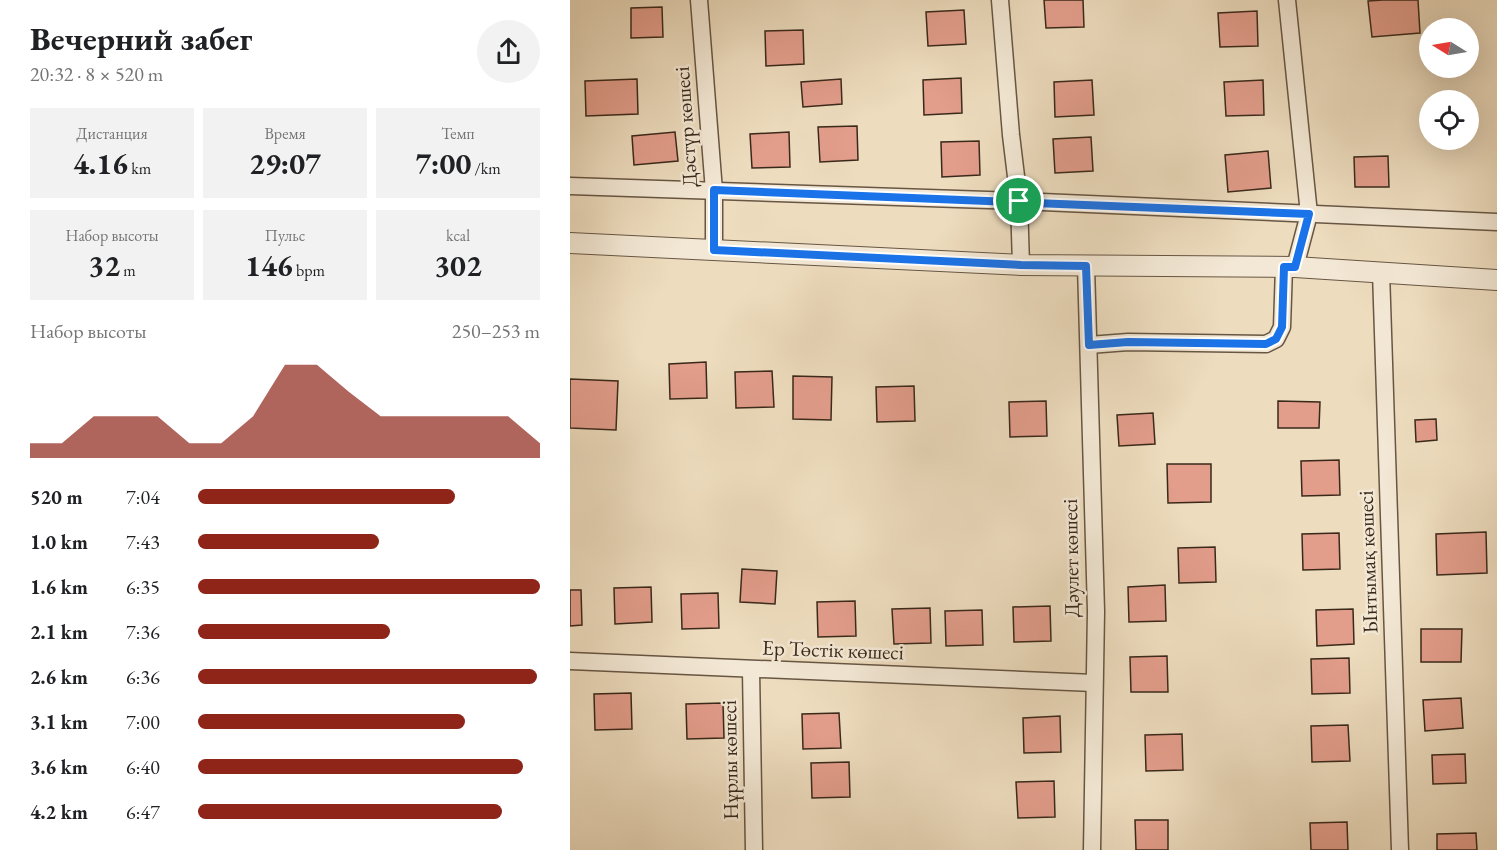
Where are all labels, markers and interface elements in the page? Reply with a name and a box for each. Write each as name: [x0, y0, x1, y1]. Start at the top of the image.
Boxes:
text: Вечерний забег: [30, 17, 252, 60]
north arrow: [1419, 18, 1479, 78]
map controls: [1419, 18, 1479, 150]
button: share: [477, 20, 540, 83]
text: 20:32 · 8 × 520 m: [30, 61, 163, 87]
street label: Дәстүр көшесі: [668, 66, 703, 188]
button: locate: [1419, 90, 1479, 150]
text: Дистанция: [76, 123, 148, 144]
text: Время: [264, 123, 306, 144]
text: Темп: [441, 123, 475, 144]
text: 4.16: [73, 144, 128, 183]
text: 29:07: [249, 144, 321, 183]
text: 7:00: [415, 144, 471, 183]
text: km: [128, 158, 151, 179]
text: /km: [471, 158, 501, 179]
pin: [993, 175, 1044, 226]
icon: arrive: [1002, 184, 1035, 217]
text: Набор высоты: [65, 225, 159, 246]
text: Пульс: [265, 225, 305, 246]
text: kcal: [446, 225, 470, 246]
text: 32: [88, 246, 120, 285]
text: 146: [245, 246, 293, 285]
text: 302: [434, 246, 482, 285]
text: m: [120, 260, 136, 281]
text: bpm: [293, 260, 325, 281]
text: Набор высоты: [30, 318, 146, 344]
text: 250–253 m: [452, 318, 540, 344]
text: 520 m: [30, 484, 83, 510]
text: 7:04: [126, 484, 160, 510]
street label: Ынтымақ көшесі: [1352, 490, 1383, 634]
street label: Дәулет көшесі: [1056, 498, 1085, 618]
text: 1.0 km: [30, 529, 88, 555]
text: 7:43: [126, 529, 160, 555]
text: 1.6 km: [30, 574, 88, 600]
text: 6:35: [126, 574, 160, 600]
text: 2.1 km: [30, 619, 88, 645]
text: 7:36: [126, 619, 160, 645]
street label: Ер Төстік көшесі: [762, 634, 904, 665]
text: 2.6 km: [30, 664, 88, 690]
text: 6:36: [126, 664, 160, 690]
street label: Нұрлы көшесі: [715, 700, 744, 820]
text: 3.1 km: [30, 709, 88, 735]
text: 7:00: [126, 709, 160, 735]
text: 3.6 km: [30, 754, 88, 780]
text: 6:40: [126, 754, 160, 780]
text: 4.2 km: [30, 799, 88, 825]
text: 6:47: [126, 799, 160, 825]

